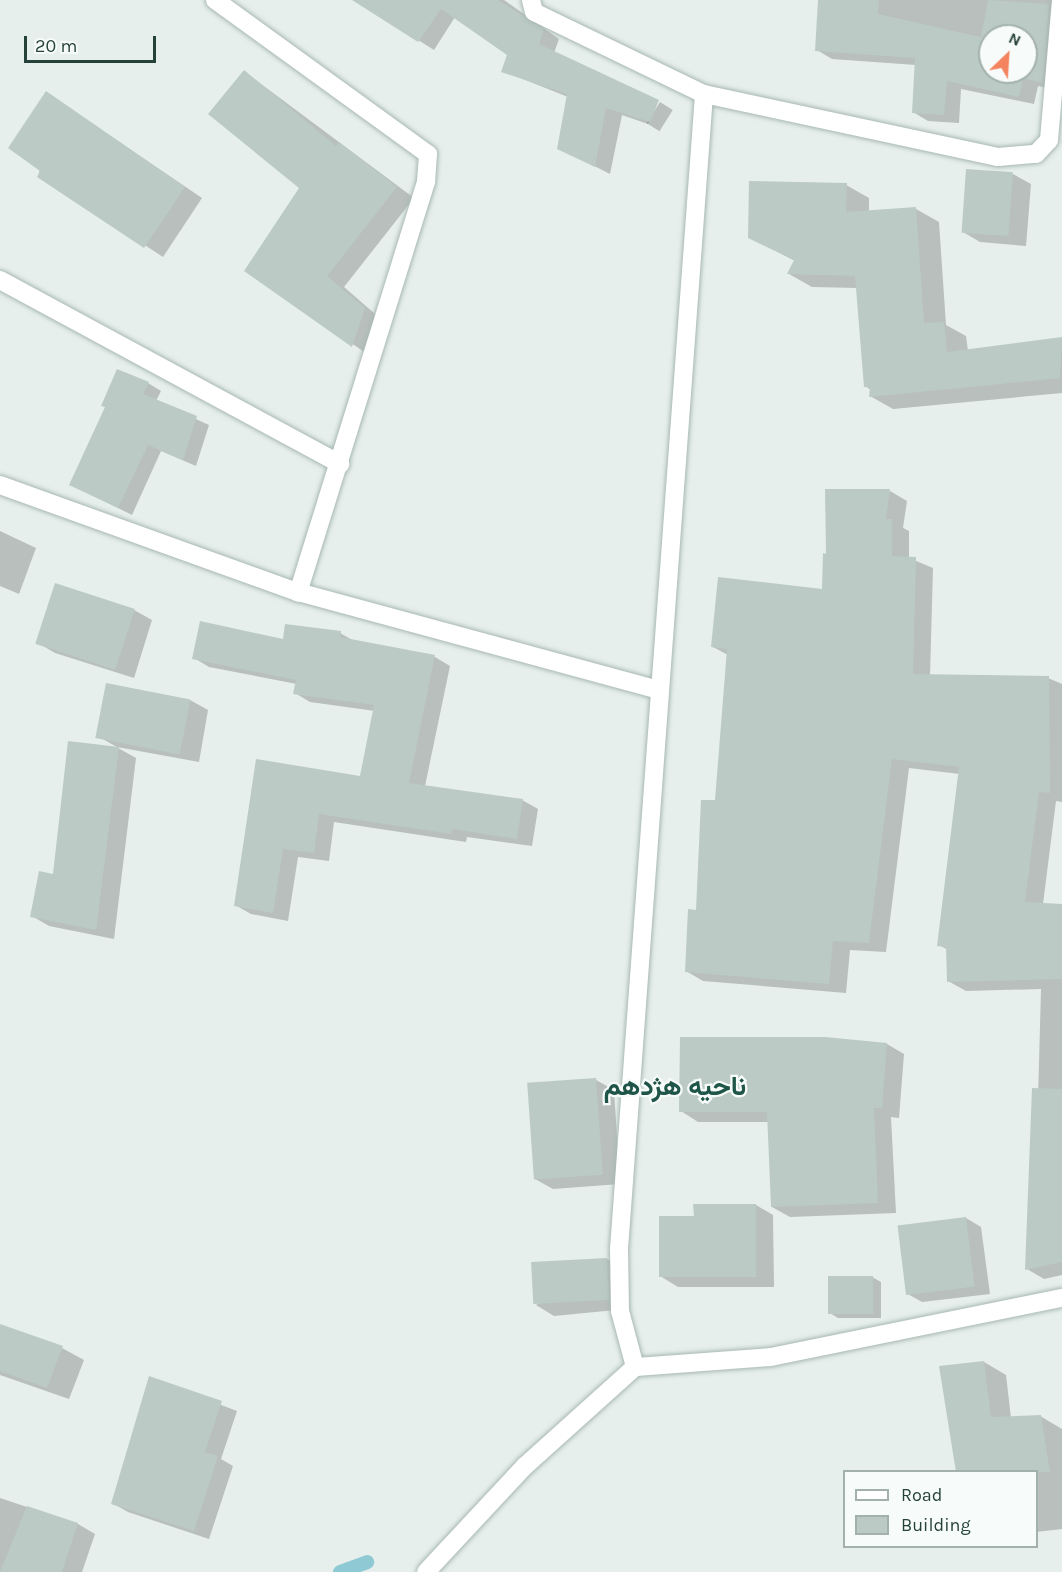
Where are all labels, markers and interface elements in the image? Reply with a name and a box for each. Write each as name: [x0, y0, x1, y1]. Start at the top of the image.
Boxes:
scale bar: [27, 24, 159, 62]
north arrow: [978, 24, 1038, 84]
text: N: [1006, 28, 1024, 50]
text: 20 m: [35, 35, 77, 57]
district label: ناحیه هژدهم: [604, 1071, 746, 1103]
legend: [843, 1470, 1038, 1548]
text: Road: [901, 1484, 942, 1506]
text: Building: [901, 1514, 971, 1536]

